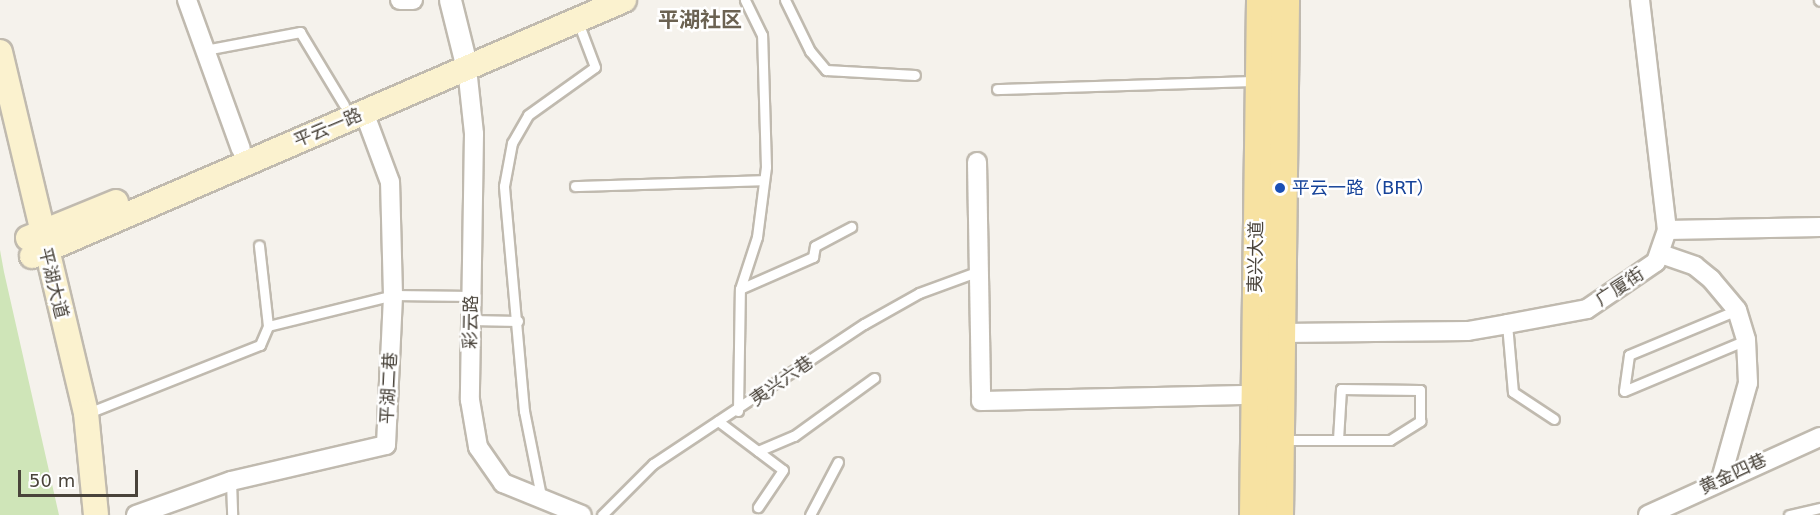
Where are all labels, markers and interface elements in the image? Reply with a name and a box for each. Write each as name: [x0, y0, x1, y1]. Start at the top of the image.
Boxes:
district label: 平湖社区: [658, 7, 742, 33]
street label: 平云一路: [291, 104, 365, 152]
place label: 平云一路（BRT）: [1292, 177, 1435, 199]
marker: 平云一路（BRT）: [1273, 181, 1287, 195]
street label: 夷兴大道: [1245, 221, 1267, 293]
street label: 平湖大道: [34, 245, 72, 321]
street label: 广厦街: [1591, 263, 1649, 311]
street label: 彩云路: [460, 295, 482, 349]
street label: 平湖二巷: [376, 351, 402, 425]
street label: 夷兴六巷: [746, 352, 818, 410]
street label: 黄金四巷: [1696, 449, 1770, 499]
scale bar: [21, 458, 141, 496]
text: 50 m: [29, 470, 75, 491]

